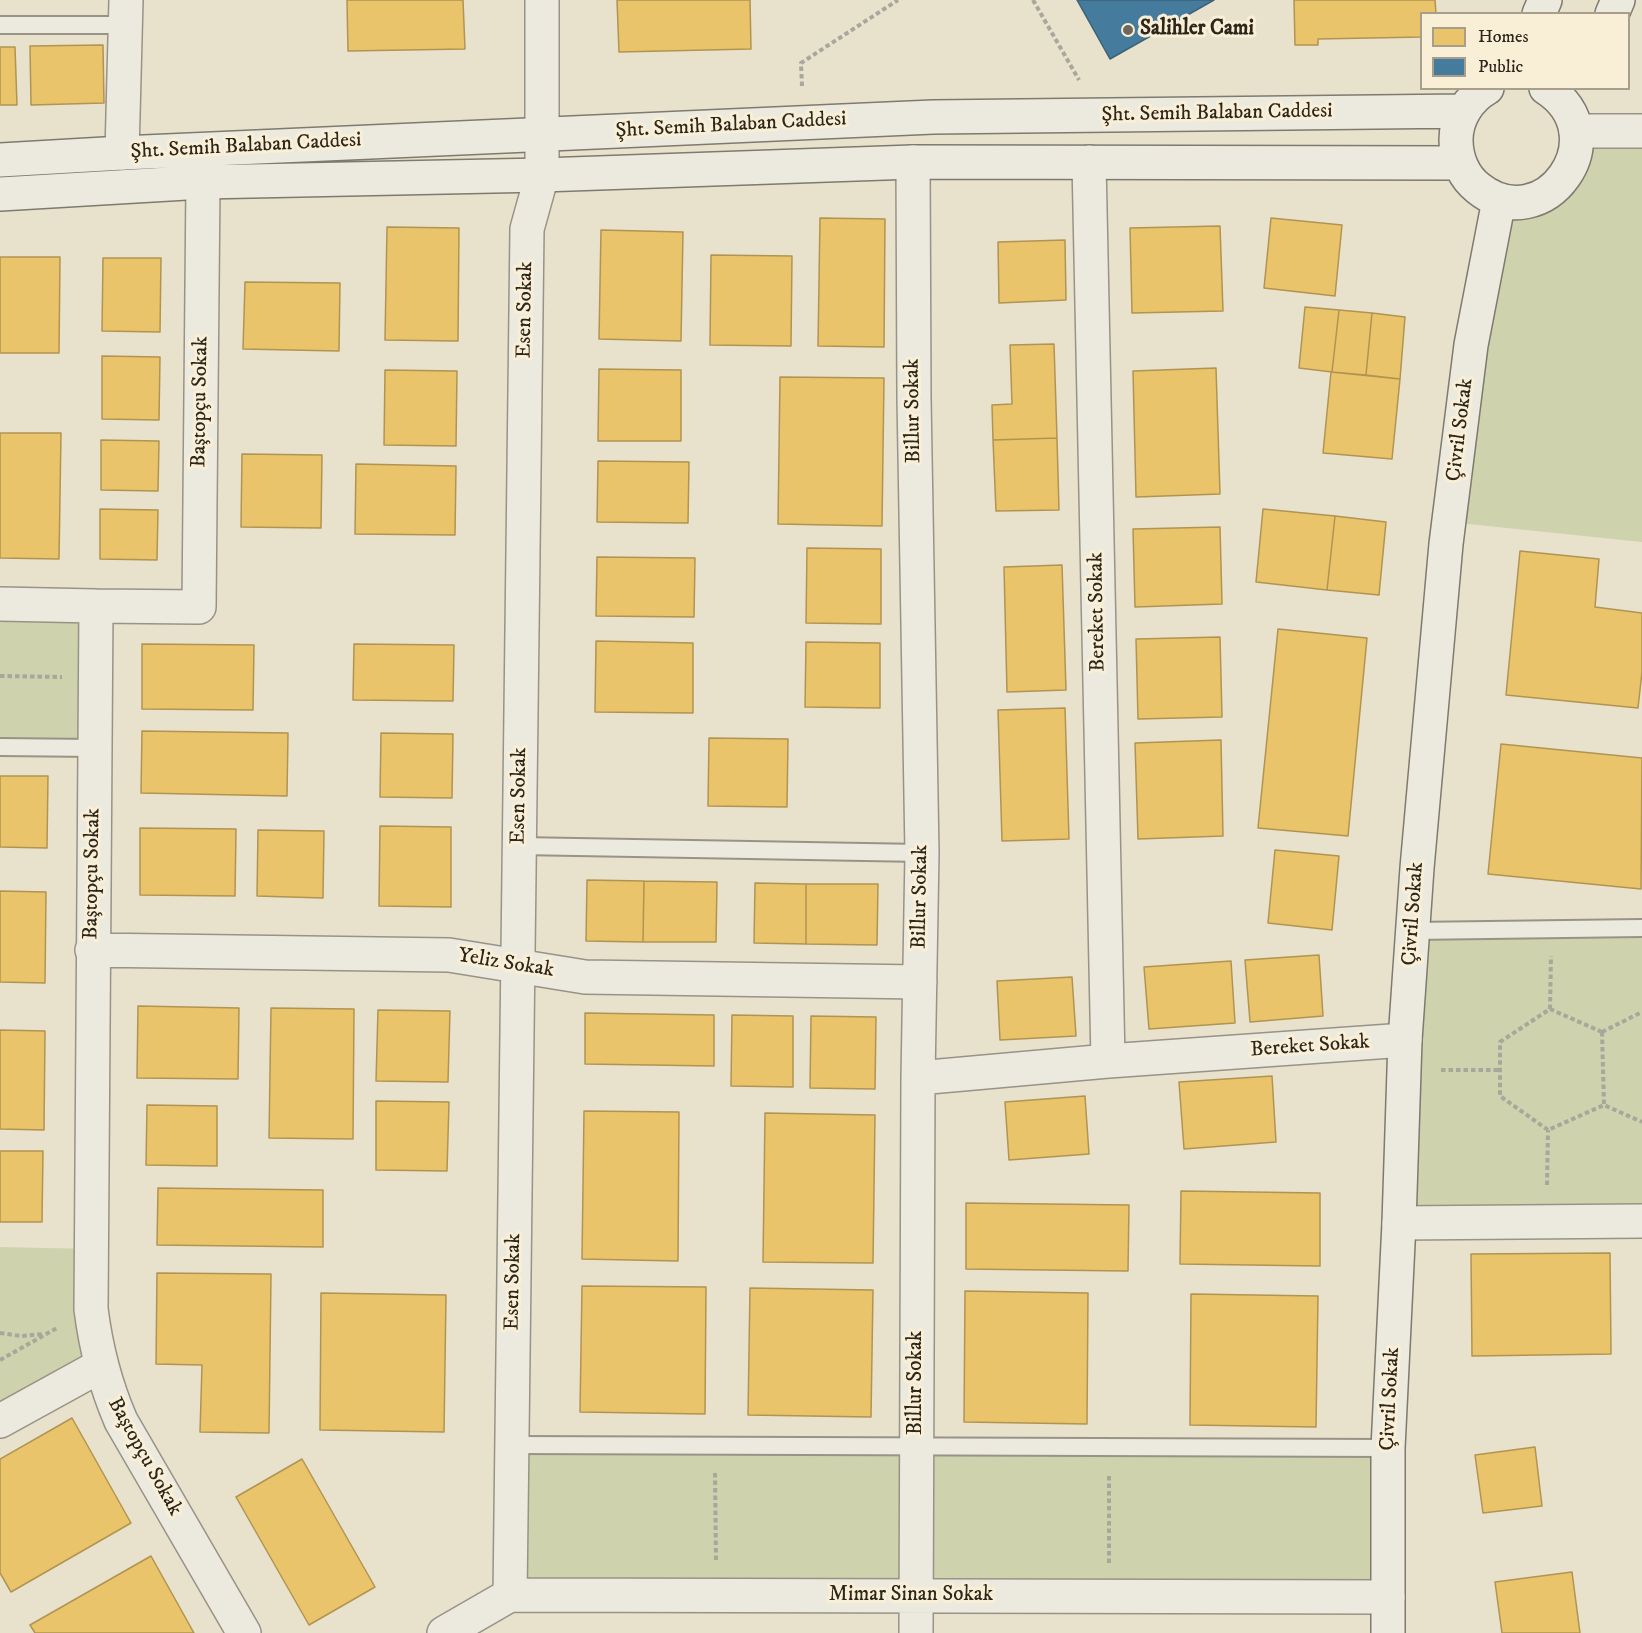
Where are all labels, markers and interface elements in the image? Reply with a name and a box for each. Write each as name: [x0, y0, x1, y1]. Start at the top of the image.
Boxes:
legend: [1420, 12, 1630, 90]
place label: Salihler Cami: [1140, 17, 1254, 43]
marker: Salihler Cami: [1121, 23, 1135, 37]
text: Homes: [1478, 26, 1529, 48]
text: Public: [1478, 56, 1523, 78]
street label: Şht. Semih Balaban Caddesi: [1101, 99, 1333, 129]
street label: Şht. Semih Balaban Caddesi: [615, 107, 847, 145]
street label: Şht. Semih Balaban Caddesi: [130, 128, 362, 166]
street label: Esen Sokak: [513, 261, 539, 359]
street label: Baştopçu Sokak: [187, 336, 215, 468]
street label: Billur Sokak: [900, 359, 928, 463]
street label: Çivril Sokak: [1442, 377, 1480, 483]
street label: Bereket Sokak: [1084, 552, 1112, 672]
street label: Esen Sokak: [507, 747, 533, 845]
street label: Baştopçu Sokak: [79, 808, 107, 940]
street label: Billur Sokak: [907, 845, 935, 949]
street label: Çivril Sokak: [1398, 862, 1430, 966]
street label: Yeliz Sokak: [456, 944, 556, 984]
street label: Bereket Sokak: [1250, 1030, 1370, 1064]
street label: Esen Sokak: [501, 1233, 527, 1331]
street label: Billur Sokak: [904, 1331, 930, 1435]
street label: Çivril Sokak: [1376, 1347, 1406, 1451]
street label: Baştopçu Sokak: [101, 1393, 187, 1521]
street label: Mimar Sinan Sokak: [829, 1583, 993, 1609]

